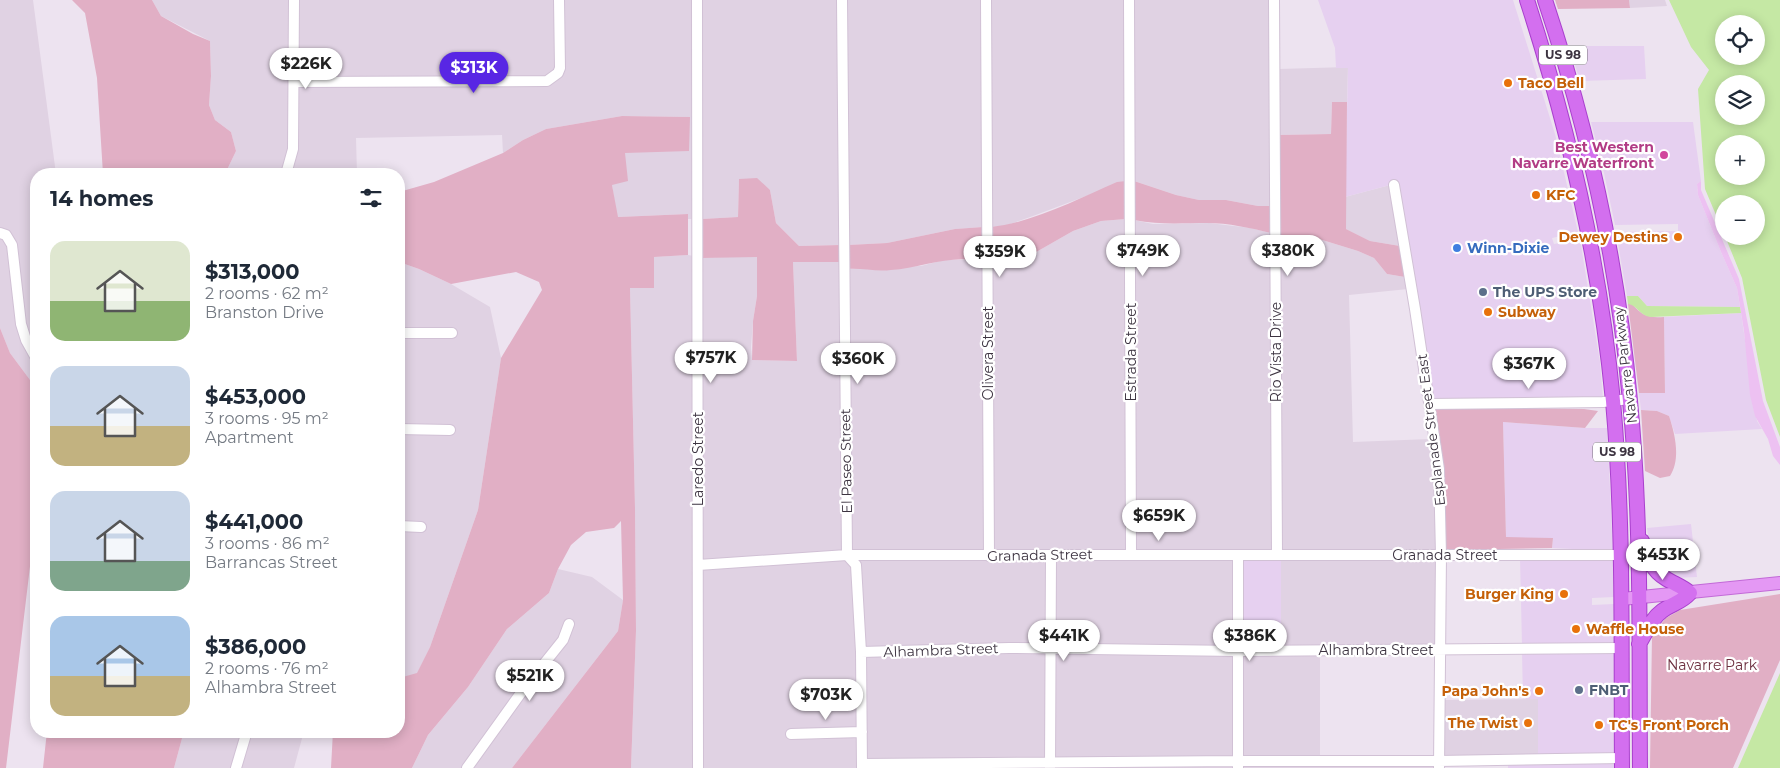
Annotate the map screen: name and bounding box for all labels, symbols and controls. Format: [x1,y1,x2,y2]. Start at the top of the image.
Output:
map controls [1715,15,1765,245]
button: locate [1715,15,1765,65]
road number: US 98 [1539,46,1587,64]
pin: $226K [271,48,341,90]
pin: $313K [439,52,509,94]
text: $226K [280,54,332,73]
text: $313K [450,58,498,77]
place label: Taco Bell [1518,74,1584,92]
button: layers [1715,75,1765,125]
marker: Taco Bell [1502,77,1514,89]
button: + [1715,135,1765,185]
place label: Best Western Navarre Waterfront [1512,138,1654,172]
marker: Best Western Navarre Waterfront [1658,149,1670,161]
icon: filters [357,184,385,212]
text: 14 homes [50,186,154,211]
place label: KFC [1546,186,1575,204]
marker: KFC [1530,189,1542,201]
button: − [1715,195,1765,245]
place label: Dewey Destins [1558,228,1669,246]
marker: Dewey Destins [1672,231,1684,243]
pin: $749K [1108,234,1178,277]
pin: $380K [1253,234,1323,277]
pin: $359K [965,236,1035,278]
place label: Winn-Dixie [1467,239,1549,257]
text: $749K [1117,241,1169,260]
text: $380K [1262,241,1314,260]
text: $359K [974,242,1026,261]
marker: Winn-Dixie [1451,242,1463,254]
text: $313,000 [205,259,299,284]
icon: home [90,261,150,321]
place label: The UPS Store [1493,283,1597,301]
text: 2 rooms · 62 m² [205,284,329,303]
marker: The UPS Store [1477,286,1489,298]
street label: Estrada Street [1122,302,1140,401]
street label: Rio Vista Drive [1267,302,1285,402]
text: Branston Drive [205,303,324,322]
place label: Subway [1498,303,1556,321]
street label: Olivera Street [979,305,997,400]
street label: Navarre Parkway [1609,305,1641,424]
marker: Subway [1482,306,1494,318]
pin: $757K [676,342,746,384]
pin: $360K [823,342,893,385]
text: $757K [686,348,736,367]
pin: $367K [1494,348,1564,390]
text: $360K [832,349,884,368]
street label: Esplanade Street East [1413,353,1449,507]
text: $367K [1503,354,1555,373]
text: $453,000 [205,384,306,409]
icon: home [90,386,150,446]
street label: El Paseo Street [836,408,856,514]
text: 3 rooms · 95 m² [205,409,329,428]
street label: Laredo Street [689,411,707,506]
text: Apartment [205,428,294,447]
road number: US 98 [1593,442,1641,462]
pin: $659K [1124,500,1194,542]
text: $659K [1133,506,1185,525]
text: $441,000 [205,509,303,534]
icon: home [90,511,150,571]
text: 3 rooms · 86 m² [205,534,330,553]
pin: $453K [1628,538,1698,581]
street label: Granada Street [987,545,1093,565]
text: $453K [1637,545,1689,564]
street label: Granada Street [1392,546,1498,564]
text: Barrancas Street [205,553,338,572]
place label: Burger King [1465,585,1554,603]
marker: Burger King [1558,588,1570,600]
pin: $441K [1029,620,1099,662]
pin: $386K [1215,620,1285,662]
place label: Waffle House [1586,620,1685,638]
marker: Waffle House [1570,623,1582,635]
text: $441K [1039,626,1089,645]
text: $386K [1224,626,1276,645]
text: $386,000 [205,634,306,659]
icon: home [90,636,150,696]
street label: Alhambra Street [883,639,999,661]
street label: Alhambra Street [1318,641,1434,659]
park label: Navarre Park [1667,656,1758,674]
text: 2 rooms · 76 m² [205,659,329,678]
pin: $521K [495,660,565,702]
text: $521K [506,666,554,685]
text: Alhambra Street [205,678,337,697]
pin: $703K [791,678,861,721]
place label: FNBT [1589,681,1629,699]
place label: Papa John's [1441,682,1530,700]
marker: FNBT [1573,684,1585,696]
text: $703K [800,685,852,704]
marker: Papa John's [1533,685,1545,697]
place label: The Twist [1448,714,1518,732]
place label: TC's Front Porch [1609,716,1729,734]
marker: The Twist [1522,717,1534,729]
marker: TC's Front Porch [1593,719,1605,731]

